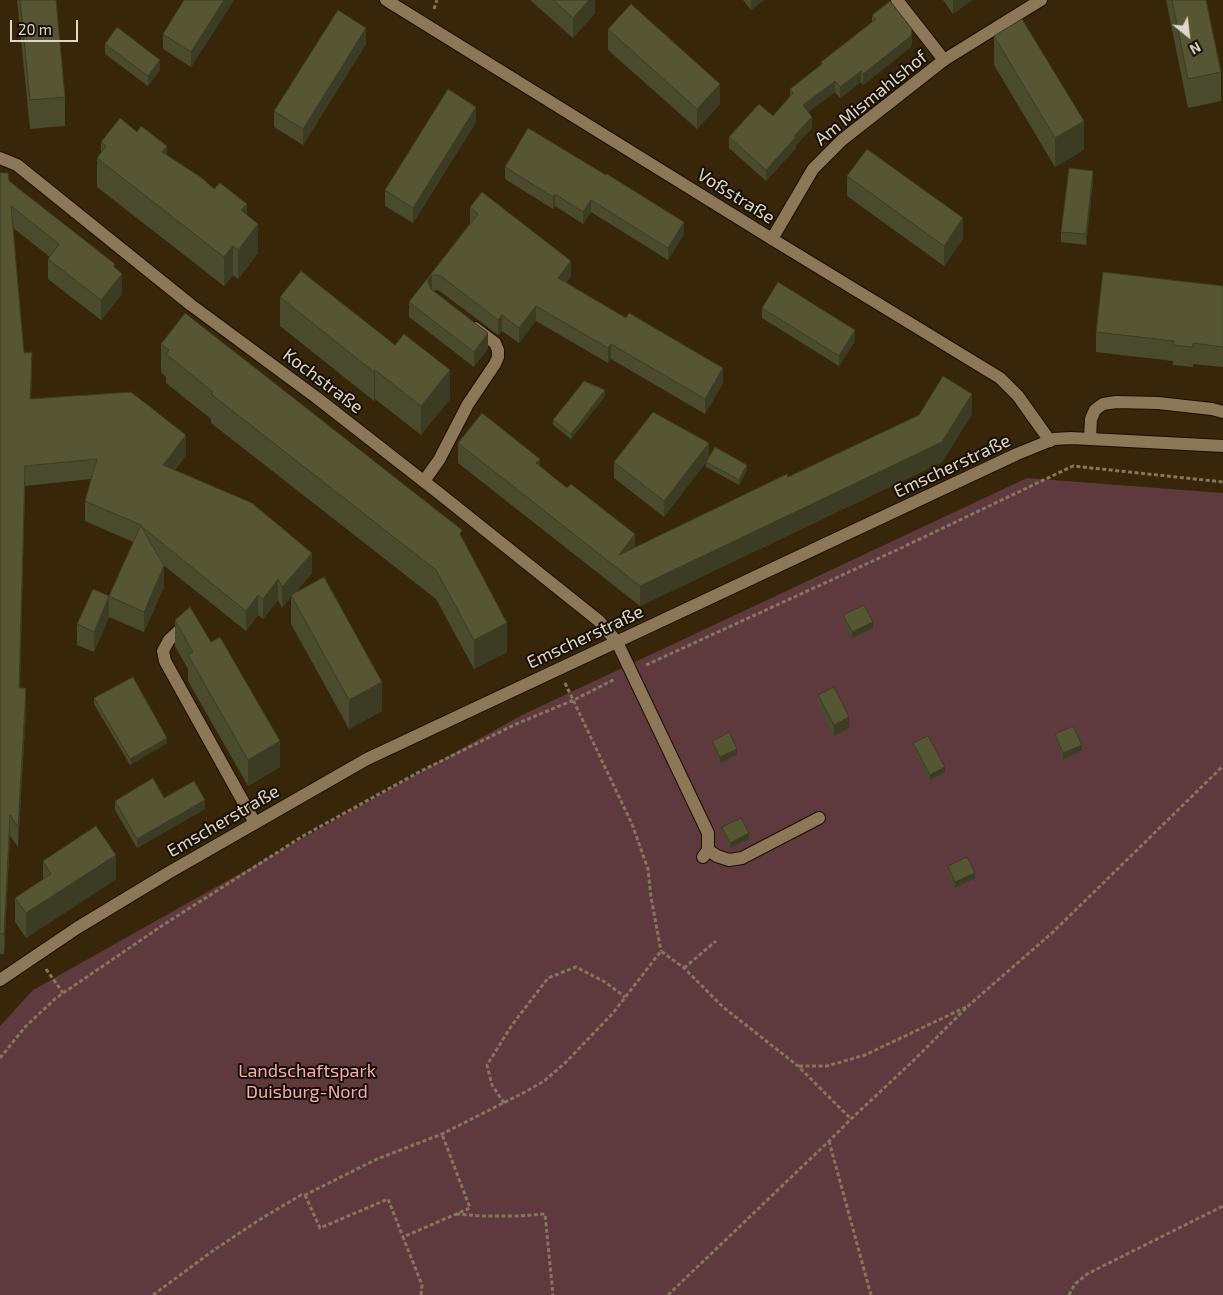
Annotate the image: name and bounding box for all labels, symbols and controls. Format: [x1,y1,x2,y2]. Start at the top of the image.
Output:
scale bar [12,10,80,42]
north arrow [1163,10,1213,60]
text: 20 m [18,20,52,38]
text: N [1187,39,1204,58]
street label: Am Mismahlshof [810,46,932,150]
street label: Voßstraße [693,164,779,228]
street label: Kochstraße [279,344,367,418]
street label: Emscherstraße [890,430,1014,502]
street label: Emscherstraße [523,601,647,673]
street label: Emscherstraße [163,780,283,862]
park label: Landschaftspark Duisburg-Nord [238,1060,376,1102]

